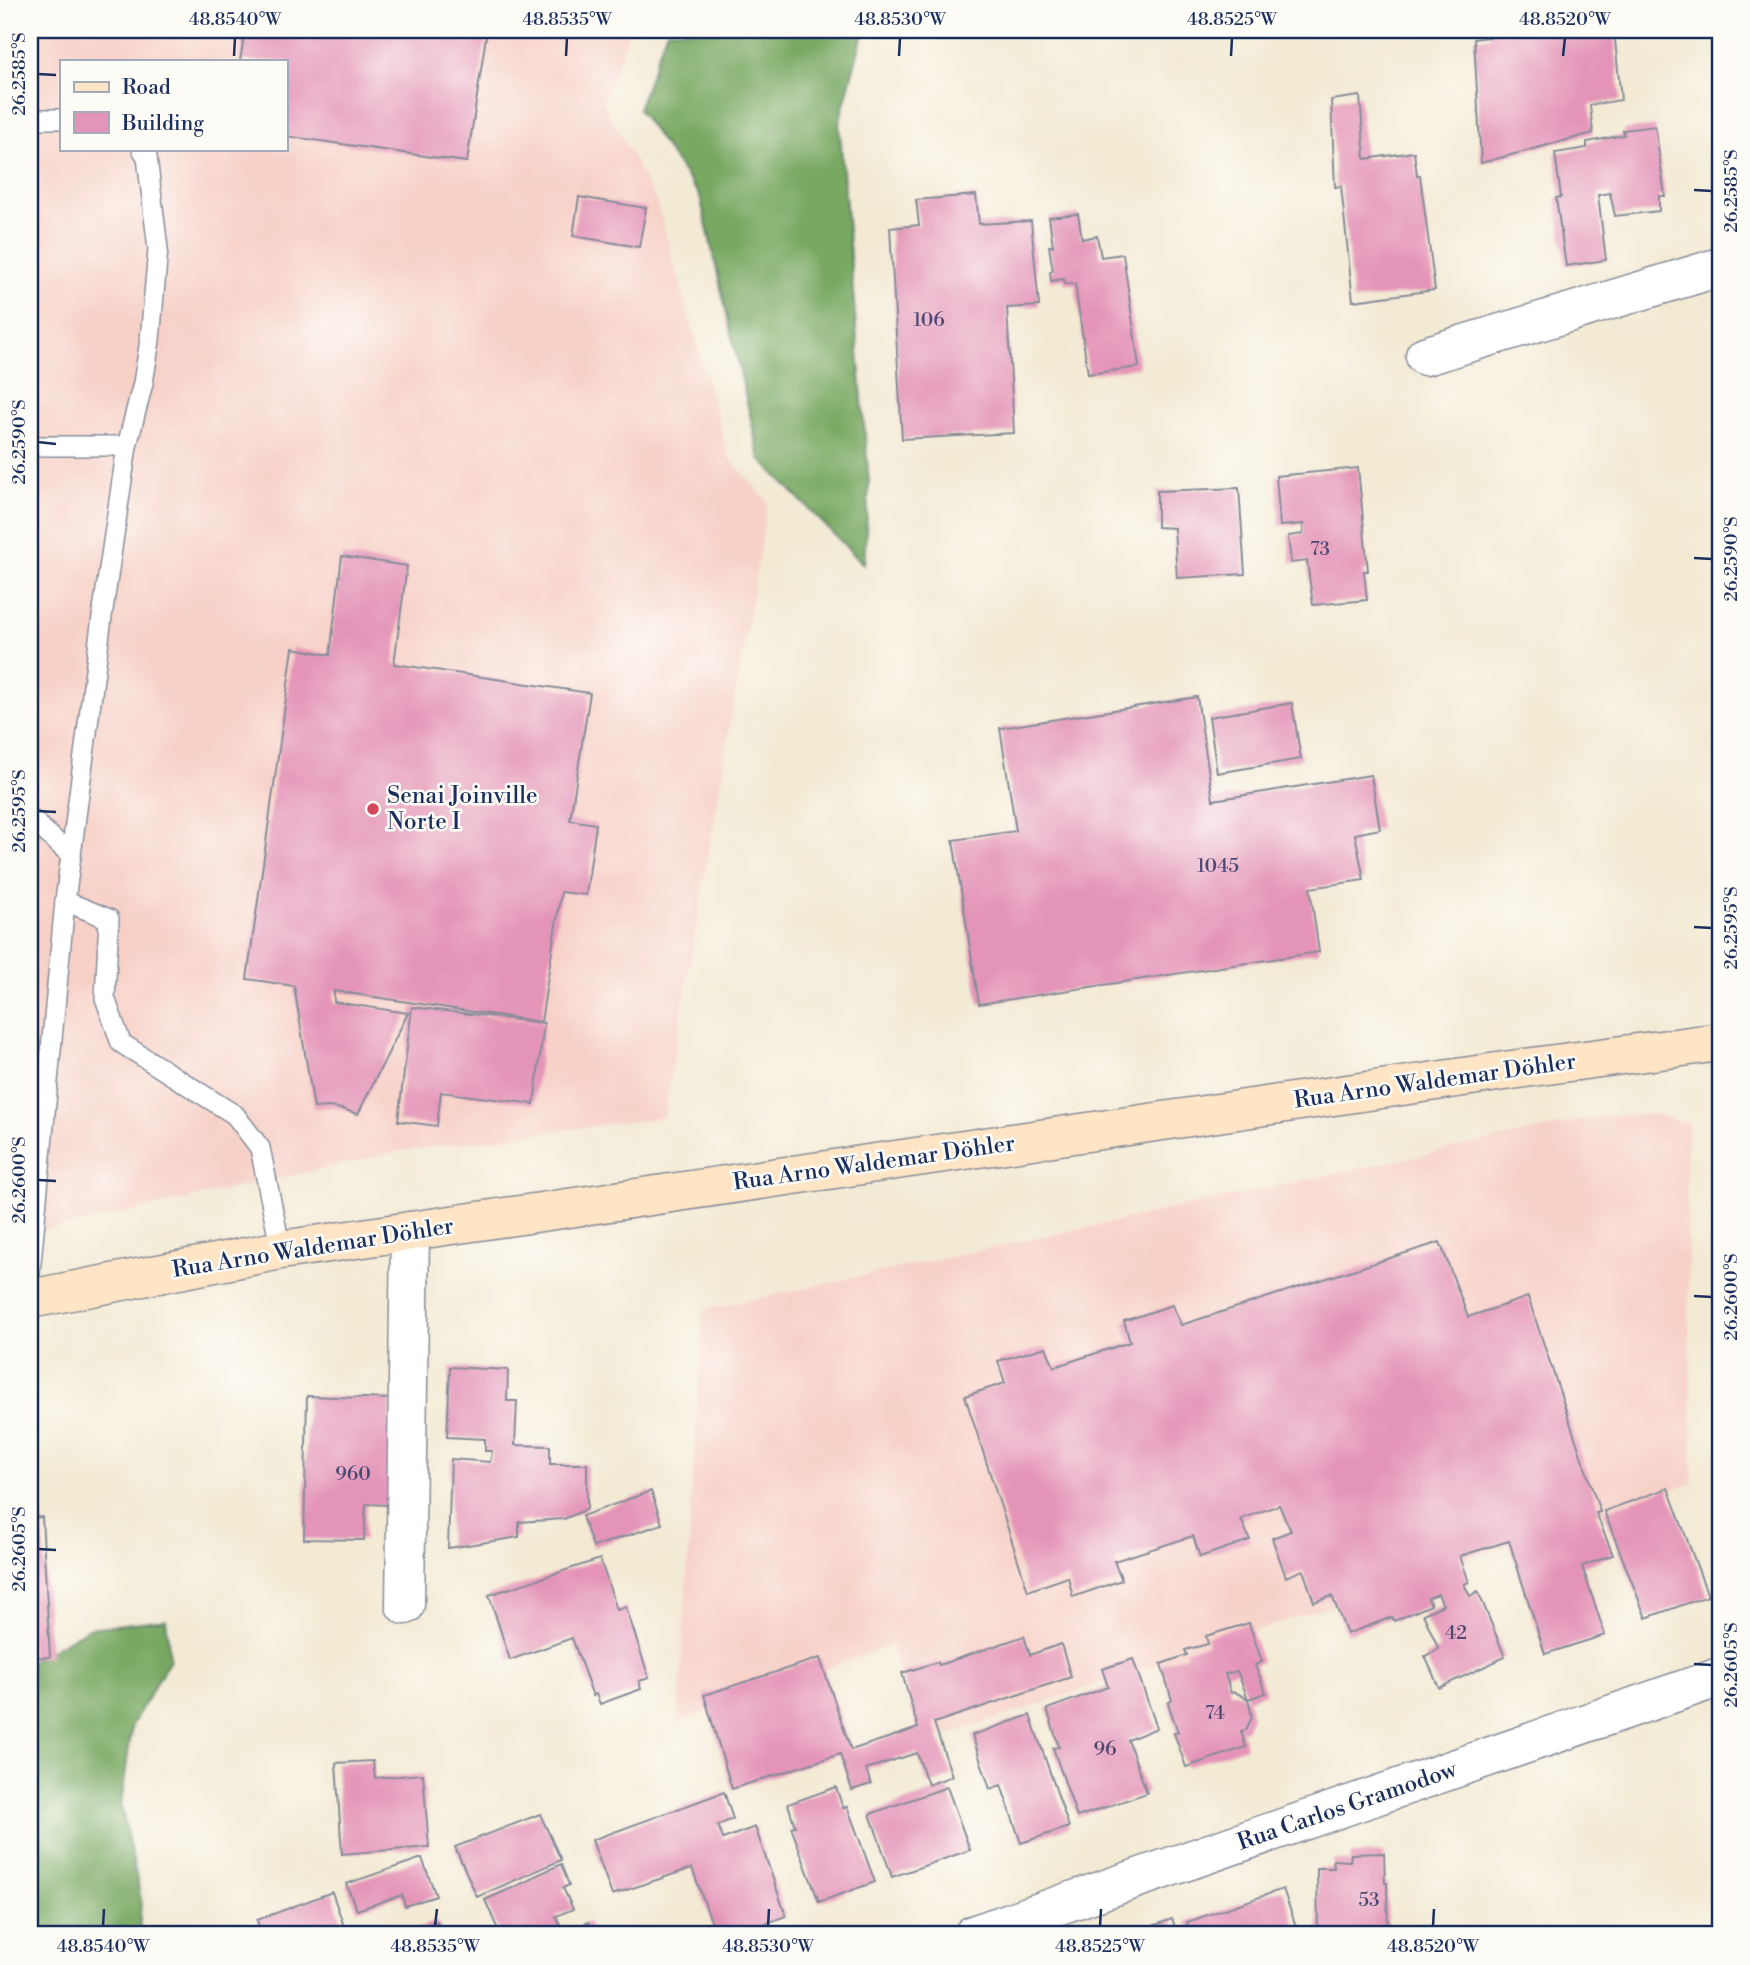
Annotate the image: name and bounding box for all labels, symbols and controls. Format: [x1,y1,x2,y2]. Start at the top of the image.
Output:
text: 48.8540°W [189,8,282,31]
text: 48.8535°W [522,8,612,31]
text: 48.8530°W [854,8,946,31]
text: 48.8525°W [1187,8,1278,31]
text: 48.8520°W [1519,8,1612,31]
text: 26.2585°S [8,32,31,116]
legend [60,60,287,150]
text: Road [122,75,171,101]
text: Building [121,111,204,137]
text: 26.2585°S [1720,149,1743,233]
house number: 106 [913,308,945,332]
text: 26.2590°S [8,399,31,485]
text: 26.2590°S [1720,516,1743,602]
house number: 73 [1310,537,1330,561]
text: 26.2595°S [8,769,31,853]
place label: Senai Joinville Norte I [387,782,538,836]
marker: Senai Joinville Norte I [365,801,381,817]
house number: 1045 [1197,854,1239,878]
text: 26.2595°S [1720,886,1743,970]
street label: Rua Arno Waldemar Döhler [1292,1047,1578,1115]
street label: Rua Arno Waldemar Döhler [731,1129,1017,1197]
text: 26.2600°S [8,1136,31,1224]
street label: Rua Arno Waldemar Döhler [170,1212,456,1284]
text: 26.2600°S [1720,1253,1743,1341]
house number: 960 [335,1462,371,1486]
text: 26.2605°S [8,1506,31,1592]
house number: 42 [1445,1621,1467,1645]
text: 26.2605°S [1720,1622,1743,1708]
house number: 74 [1205,1701,1225,1725]
house number: 96 [1093,1737,1117,1761]
street label: Rua Carlos Gramodow [1234,1755,1461,1857]
house number: 53 [1359,1888,1379,1912]
text: 48.8540°W [57,1935,150,1958]
text: 48.8535°W [390,1935,480,1958]
text: 48.8530°W [722,1935,814,1958]
text: 48.8525°W [1055,1935,1146,1958]
text: 48.8520°W [1387,1935,1480,1958]

